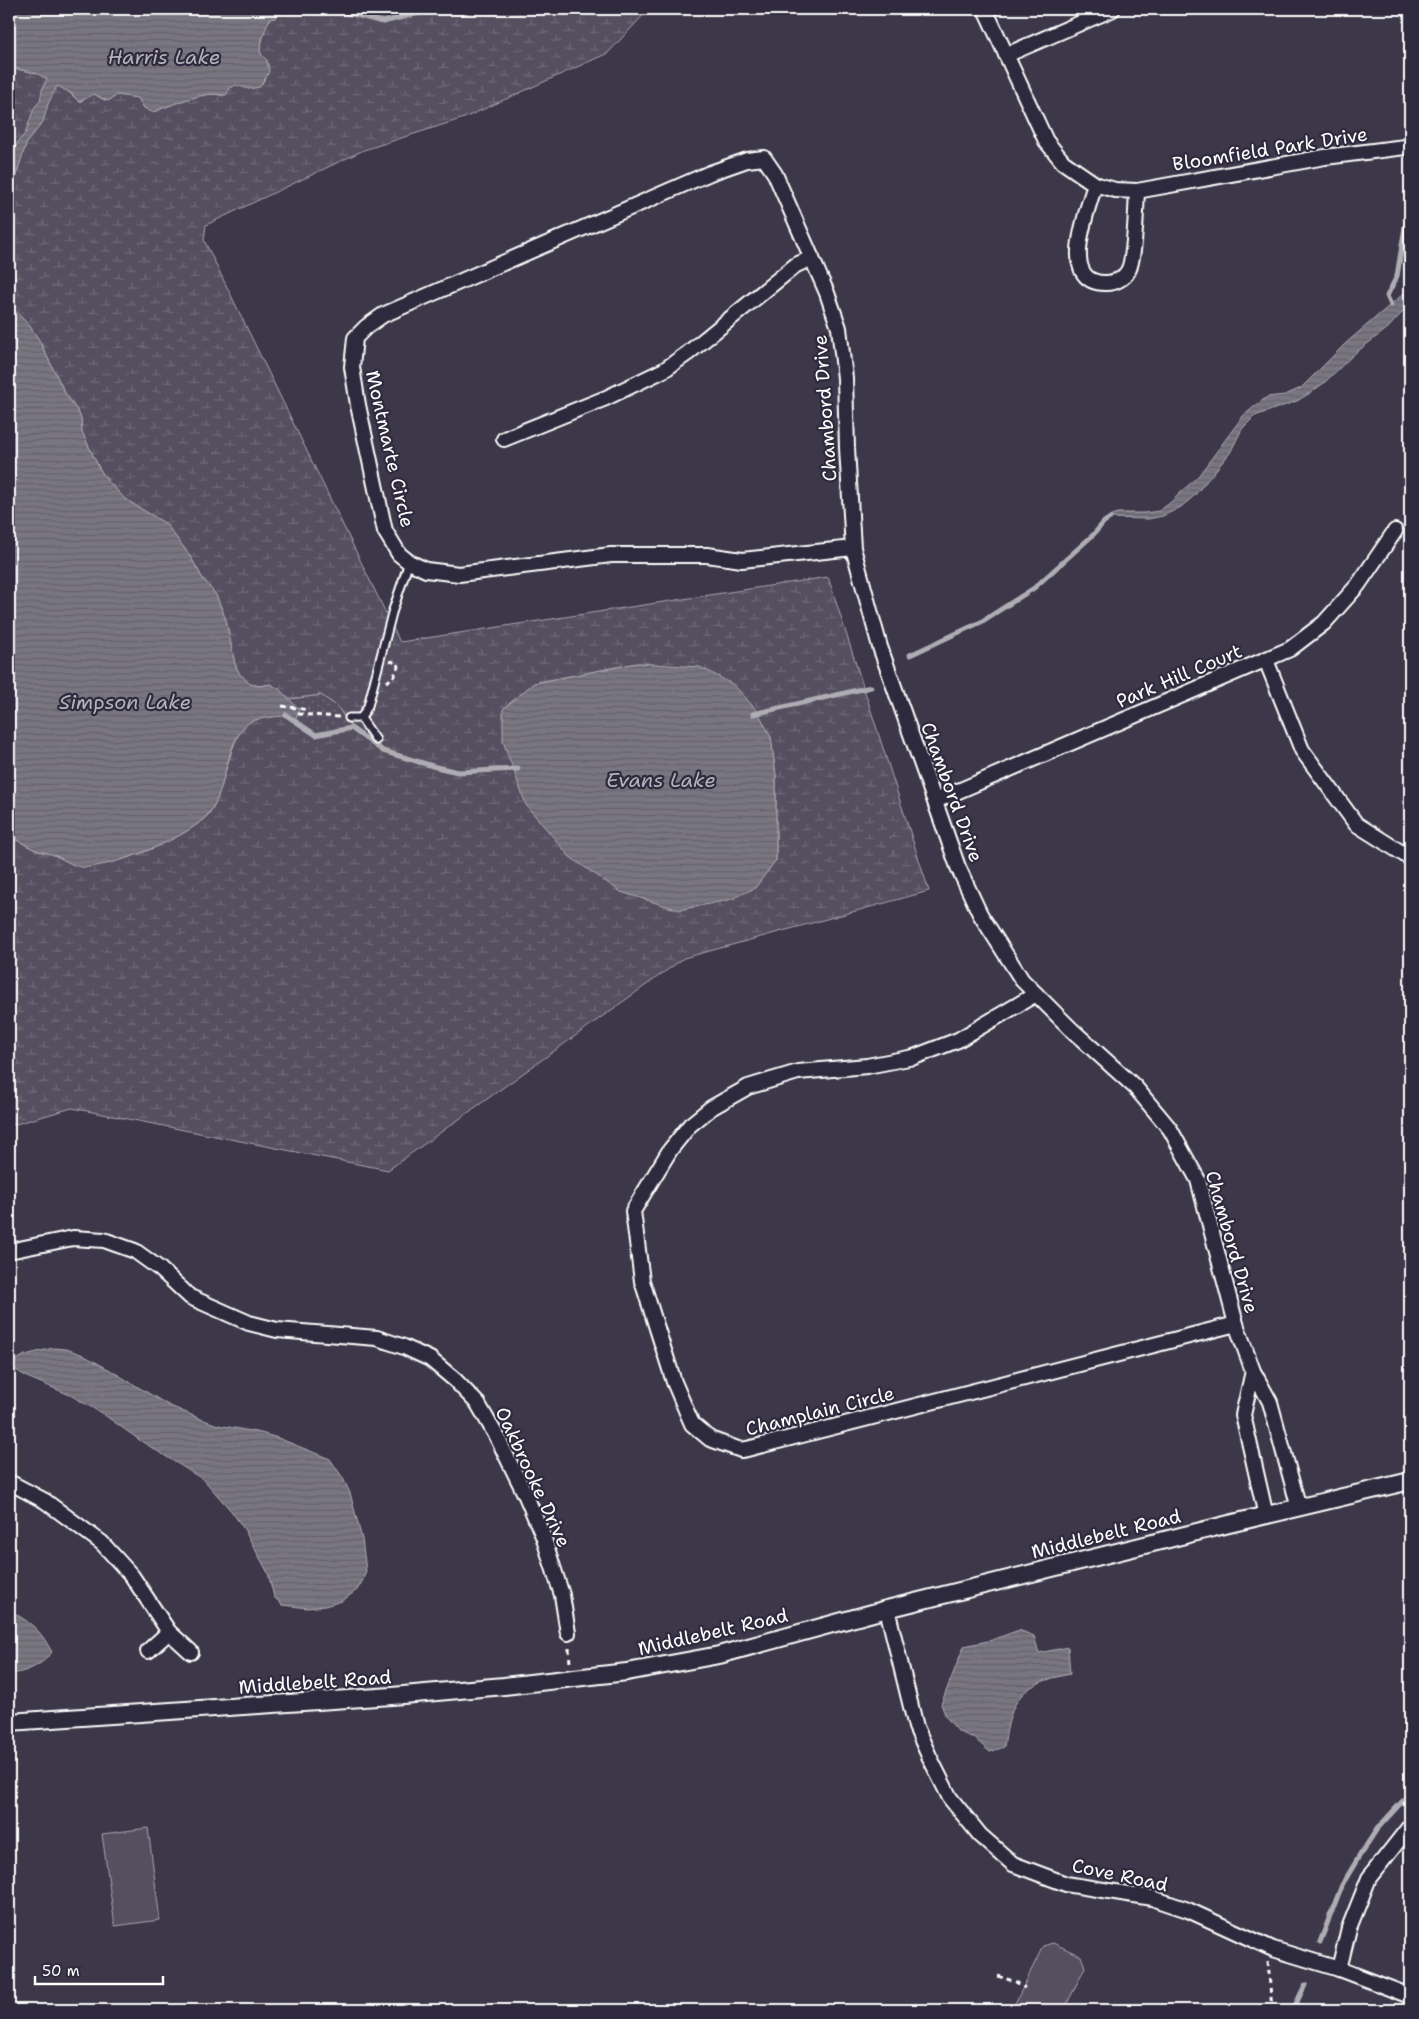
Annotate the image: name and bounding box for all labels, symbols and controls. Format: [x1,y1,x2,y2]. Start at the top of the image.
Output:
water label: Harris Lake [108,44,220,70]
street label: Bloomfield Park Drive [1171,121,1369,177]
street label: Chambord Drive [807,334,843,482]
street label: Montmarte Circle [360,368,420,530]
street label: Park Hill Court [1112,638,1246,714]
water label: Simpson Lake [59,689,191,715]
street label: Chambord Drive [915,719,989,865]
water label: Evans Lake [606,767,716,793]
street label: Chambord Drive [1200,1168,1264,1316]
street label: Champlain Circle [743,1380,897,1442]
street label: Oakbrooke Drive [490,1403,576,1551]
street label: Middlebelt Road [1029,1503,1183,1565]
street label: Middlebelt Road [636,1603,790,1661]
street label: Middlebelt Road [238,1664,392,1700]
street label: Cove Road [1070,1853,1170,1897]
scale bar [35,1954,162,1986]
text: 50 m [42,1961,80,1981]

